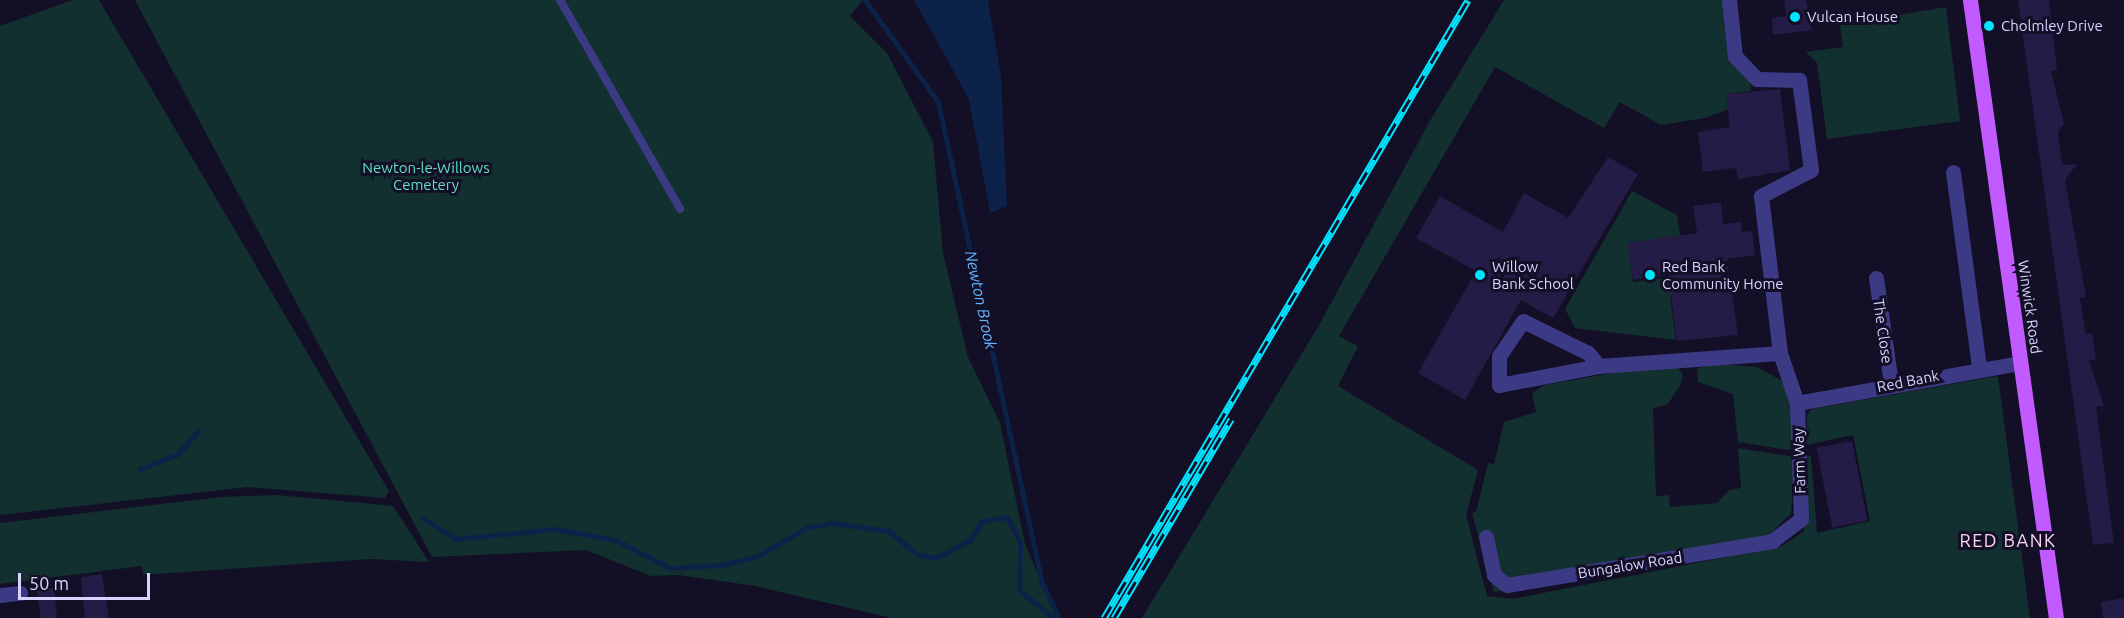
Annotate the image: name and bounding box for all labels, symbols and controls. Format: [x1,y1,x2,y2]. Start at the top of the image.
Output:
place label: Vulcan House [1807,8,1898,26]
marker: Vulcan House [1788,10,1802,24]
place label: Cholmley Drive [2001,17,2103,35]
marker: Cholmley Drive [1982,19,1996,33]
park label: Newton-le-Willows Cemetery [362,158,490,193]
water label: Newton Brook [961,249,1001,351]
place label: Willow Bank School [1492,257,1574,292]
place label: Red Bank Community Home [1662,257,1784,292]
street label: Winwick Road [2015,259,2045,355]
marker: Willow Bank School [1473,268,1487,282]
marker: Red Bank Community Home [1643,268,1657,282]
street label: The Close [1870,297,1896,365]
street label: Red Bank [1875,366,1941,396]
street label: Farm Way [1789,428,1809,494]
district label: RED BANK [1959,529,2057,551]
street label: Bungalow Road [1577,548,1683,582]
scale bar [21,561,153,599]
text: 50 m [29,573,69,593]

